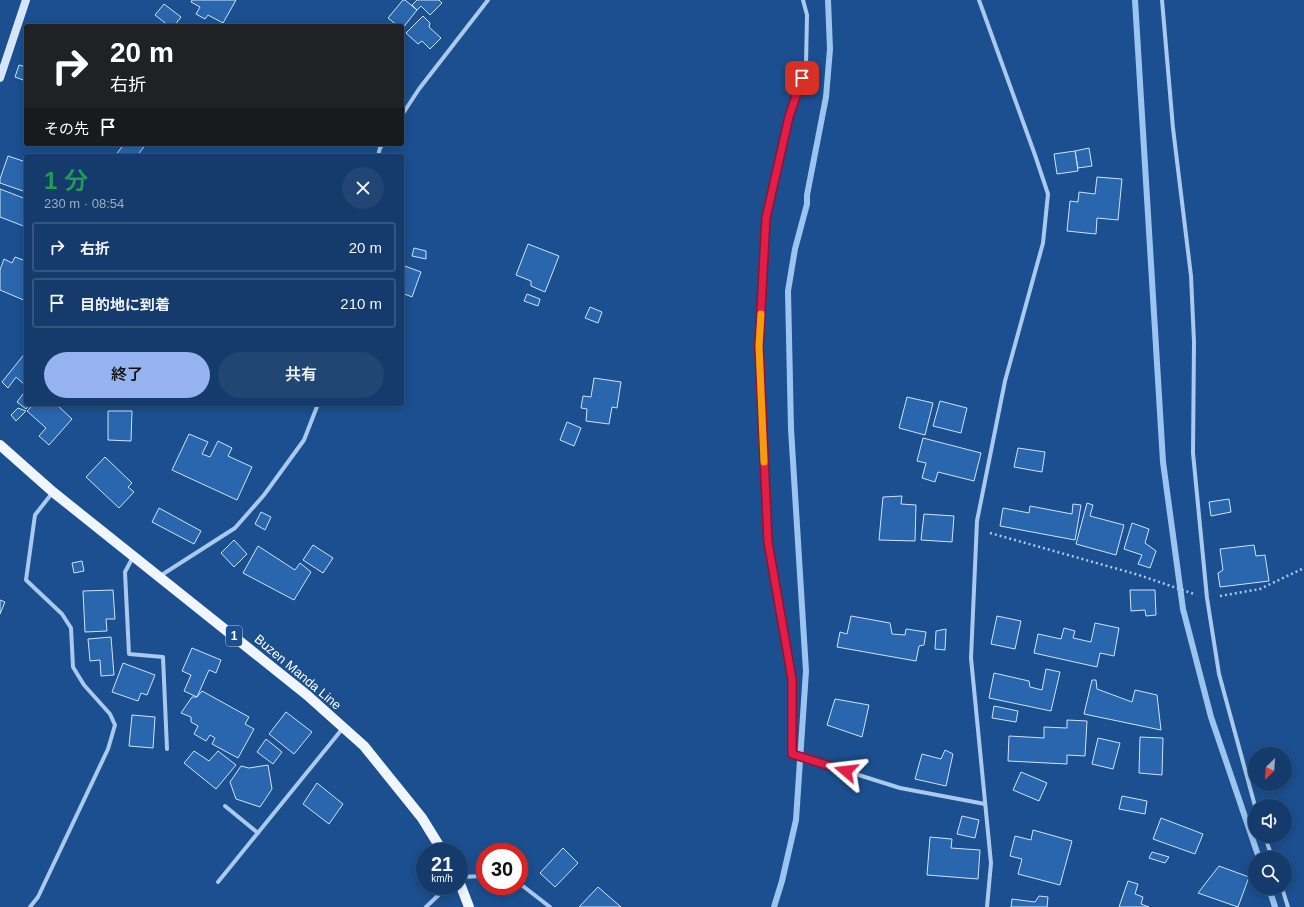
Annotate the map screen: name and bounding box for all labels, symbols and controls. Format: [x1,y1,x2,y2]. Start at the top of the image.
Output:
text: 20 m [110,37,174,68]
icon: right [44,40,96,92]
pin [785,61,819,95]
icon: arrive [791,67,813,89]
text: 右折 [110,75,146,95]
icon: arrive [97,116,119,138]
text: その先 [44,120,89,137]
text: 1 分 [44,167,88,194]
button: close [342,167,384,209]
text: 230 m · 08:54 [44,196,124,211]
icon: right [46,236,68,258]
text: 20 m [349,239,382,256]
text: 右折 [80,240,110,257]
icon: arrive [46,292,68,314]
text: 210 m [340,295,382,312]
text: 目的地に到着 [80,296,170,313]
button: 終了 [44,352,210,398]
button: 共有 [218,352,384,398]
road number: 1 [226,626,242,646]
street label: Buzen Manda Line [252,631,344,713]
north arrow [1248,747,1292,791]
map controls [1248,747,1292,895]
position arrow [825,750,867,792]
button: sound [1248,799,1292,843]
speed limit sign: 30 [476,843,528,895]
button: search [1248,851,1292,895]
text: 21 [431,853,453,875]
text: km/h [431,873,453,884]

